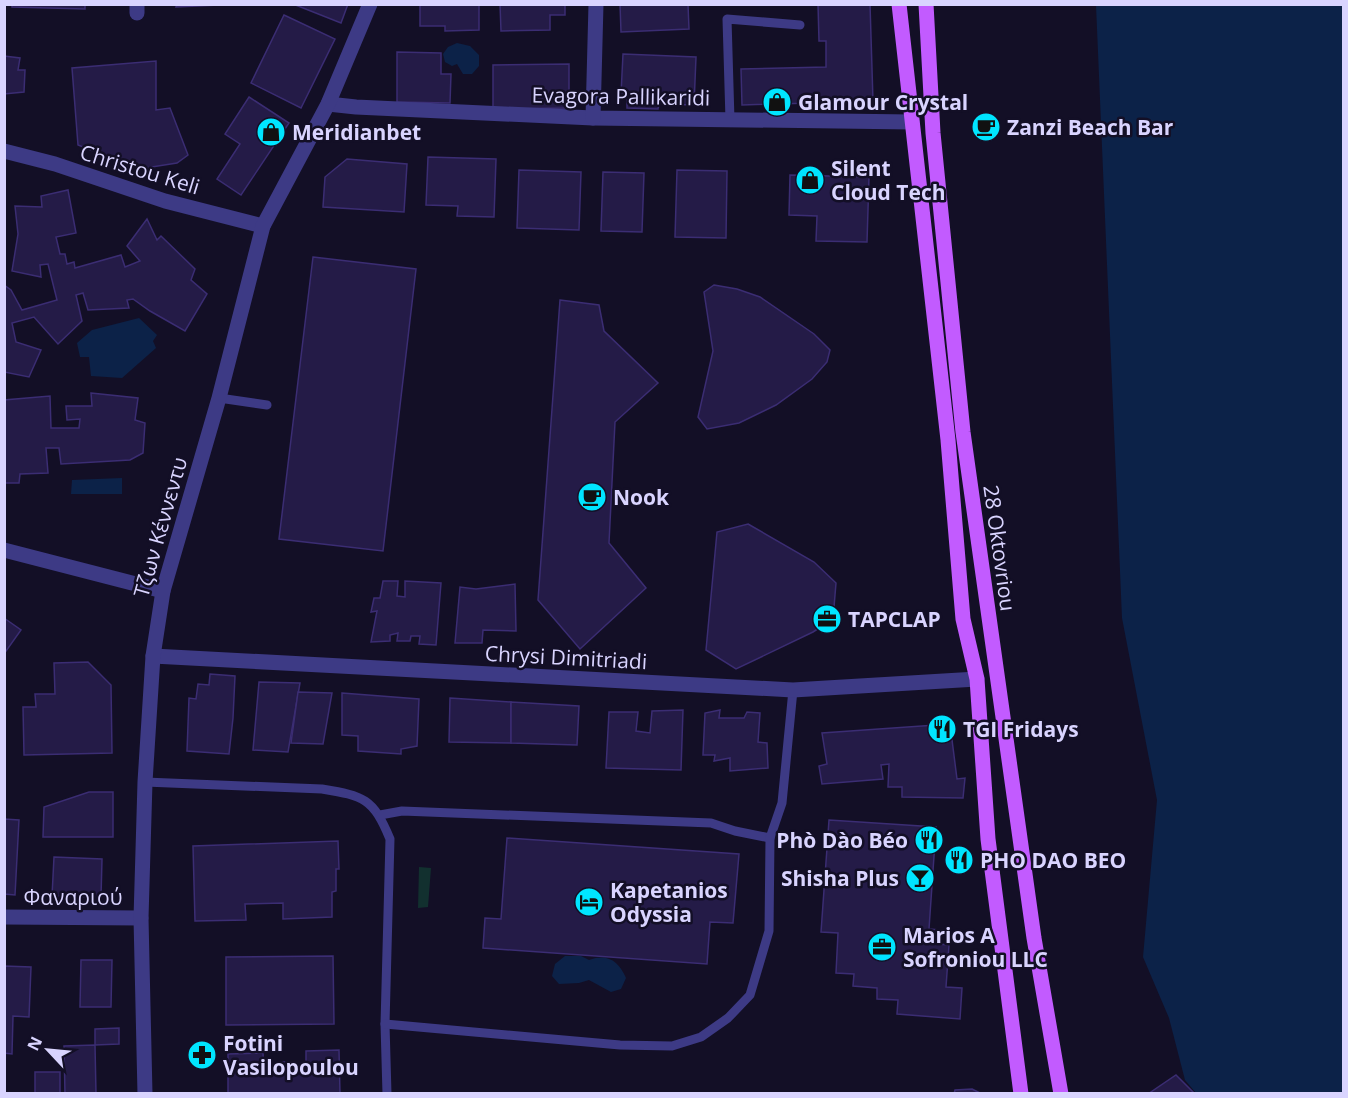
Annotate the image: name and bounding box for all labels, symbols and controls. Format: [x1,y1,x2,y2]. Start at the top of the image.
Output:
street label: Evagora Pallikaridi [532,80,710,112]
shop icon: Glamour Crystal [761,86,793,118]
place label: Glamour Crystal [798,88,968,116]
cafe icon: Zanzi Beach Bar [970,111,1002,143]
place label: Zanzi Beach Bar [1007,113,1174,141]
shop icon: Meridianbet [255,116,287,148]
place label: Meridianbet [292,118,421,146]
street label: Christou Keli [77,138,203,200]
place label: Silent Cloud Tech [831,154,946,206]
shop icon: Silent Cloud Tech [794,164,826,196]
street label: Τζων Κέννεντυ [127,454,193,600]
cafe icon: Nook [576,481,608,513]
place label: Nook [613,483,670,511]
street label: 28 Oktovriou [977,483,1023,613]
office icon: TAPCLAP [811,603,843,635]
place label: TAPCLAP [848,605,941,633]
street label: Chrysi Dimitriadi [484,639,648,675]
restaurant icon: TGI Fridays [926,713,958,745]
place label: TGI Fridays [963,715,1079,743]
restaurant icon: Phò Dào Béo [913,824,945,856]
place label: Phò Dào Béo [776,826,908,854]
restaurant icon: PHO DAO BEO [943,844,975,876]
place label: PHO DAO BEO [980,846,1126,874]
bar icon: Shisha Plus [904,862,936,894]
place label: Shisha Plus [781,864,899,892]
place label: Kapetanios Odyssia [610,876,728,928]
street label: Φαναριού [24,883,122,911]
hotel icon: Kapetanios Odyssia [573,886,605,918]
place label: Marios A Sofroniou LLC [903,921,1048,973]
office icon: Marios A Sofroniou LLC [866,931,898,963]
north arrow [18,1020,78,1080]
place label: Fotini Vasilopoulou [223,1029,359,1081]
text: N [22,1033,47,1054]
pharmacy icon: Fotini Vasilopoulou [186,1039,218,1071]

